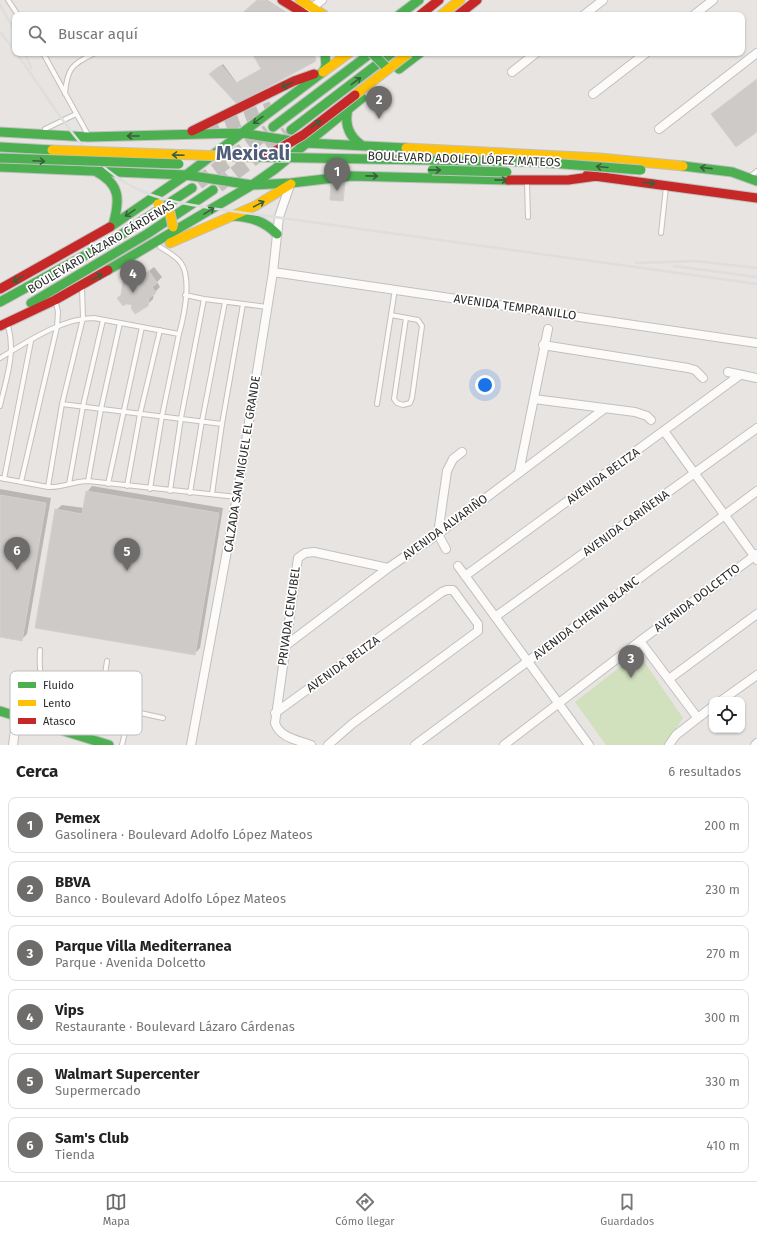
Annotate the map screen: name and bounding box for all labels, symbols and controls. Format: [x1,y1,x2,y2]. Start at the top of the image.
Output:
search box [12,12,745,56]
icon: search [26,23,48,45]
text: Buscar aquí [58,25,138,43]
one-way arrow [351,77,362,86]
one-way arrow [281,81,293,89]
pin: 2 [366,86,392,119]
one-way arrow [253,116,264,125]
one-way arrow [311,120,322,129]
one-way arrow [127,132,140,140]
district label: Mexicali [216,141,290,165]
street label: BOULEVARD ADOLFO LÓPEZ MATEOS [367,148,561,169]
one-way arrow [172,151,185,159]
one-way arrow [32,157,45,164]
pin: 1 [324,158,350,191]
one-way arrow [596,163,609,170]
one-way arrow [700,164,713,172]
one-way arrow [428,166,441,174]
one-way arrow [365,172,378,180]
one-way arrow [495,176,508,183]
one-way arrow [642,179,655,187]
street label: BOULEVARD LÁZARO CÁRDENAS [25,196,177,296]
one-way arrow [252,200,264,207]
one-way arrow [203,207,214,215]
one-way arrow [125,209,136,217]
pin: 4 [120,260,146,293]
one-way arrow [91,273,103,280]
one-way arrow [12,275,24,283]
street label: AVENIDA TEMPRANILLO [453,291,577,323]
street label: CALZADA SAN MIGUEL EL GRANDE [221,375,263,553]
your location [475,375,495,395]
street label: AVENIDA BELTZA [564,445,642,507]
street label: AVENIDA CARIÑENA [580,486,672,559]
street label: AVENIDA ALVARIÑO [399,491,490,563]
pin: 6 [4,537,30,570]
pin: 5 [114,538,140,571]
street label: AVENIDA DOLCETTO [651,561,743,635]
street label: PRIVADA CENCIBEL [275,565,303,667]
street label: AVENIDA CHENIN BLANC [530,574,642,662]
street label: AVENIDA BELTZA [304,633,382,695]
pin: 3 [618,645,644,678]
legend [10,671,142,735]
text: Fluido [43,679,74,692]
text: Lento [43,697,71,710]
map controls [709,697,745,733]
button: locate [709,697,745,733]
text: Atasco [43,715,76,728]
text: Cerca [16,761,58,782]
text: 6 resultados [668,764,741,779]
text: Pemex [55,809,100,827]
text: 1 [27,818,33,833]
text: 200 m [704,818,740,833]
text: Gasolinera · Boulevard Adolfo López Mateos [55,827,312,842]
text: BBVA [55,873,90,891]
text: 2 [27,882,33,897]
text: 230 m [705,882,740,897]
text: Banco · Boulevard Adolfo López Mateos [55,891,286,906]
text: Parque Villa Mediterranea [55,937,232,955]
text: 3 [27,946,33,961]
text: 270 m [706,946,740,961]
text: Parque · Avenida Dolcetto [55,955,206,970]
text: Vips [55,1001,84,1019]
text: 4 [26,1010,34,1025]
text: 300 m [704,1010,740,1025]
text: Restaurante · Boulevard Lázaro Cárdenas [55,1019,295,1034]
text: Walmart Supercenter [55,1065,200,1083]
text: 5 [27,1074,33,1089]
text: 330 m [705,1074,740,1089]
text: Supermercado [55,1083,141,1098]
text: Sam's Club [55,1129,129,1147]
text: 6 [26,1138,34,1153]
text: 410 m [706,1138,740,1153]
text: Tienda [55,1147,95,1162]
tab: Mapa [103,1191,130,1228]
tab: Cómo llegar [335,1191,395,1228]
tab: Guardados [600,1191,654,1228]

